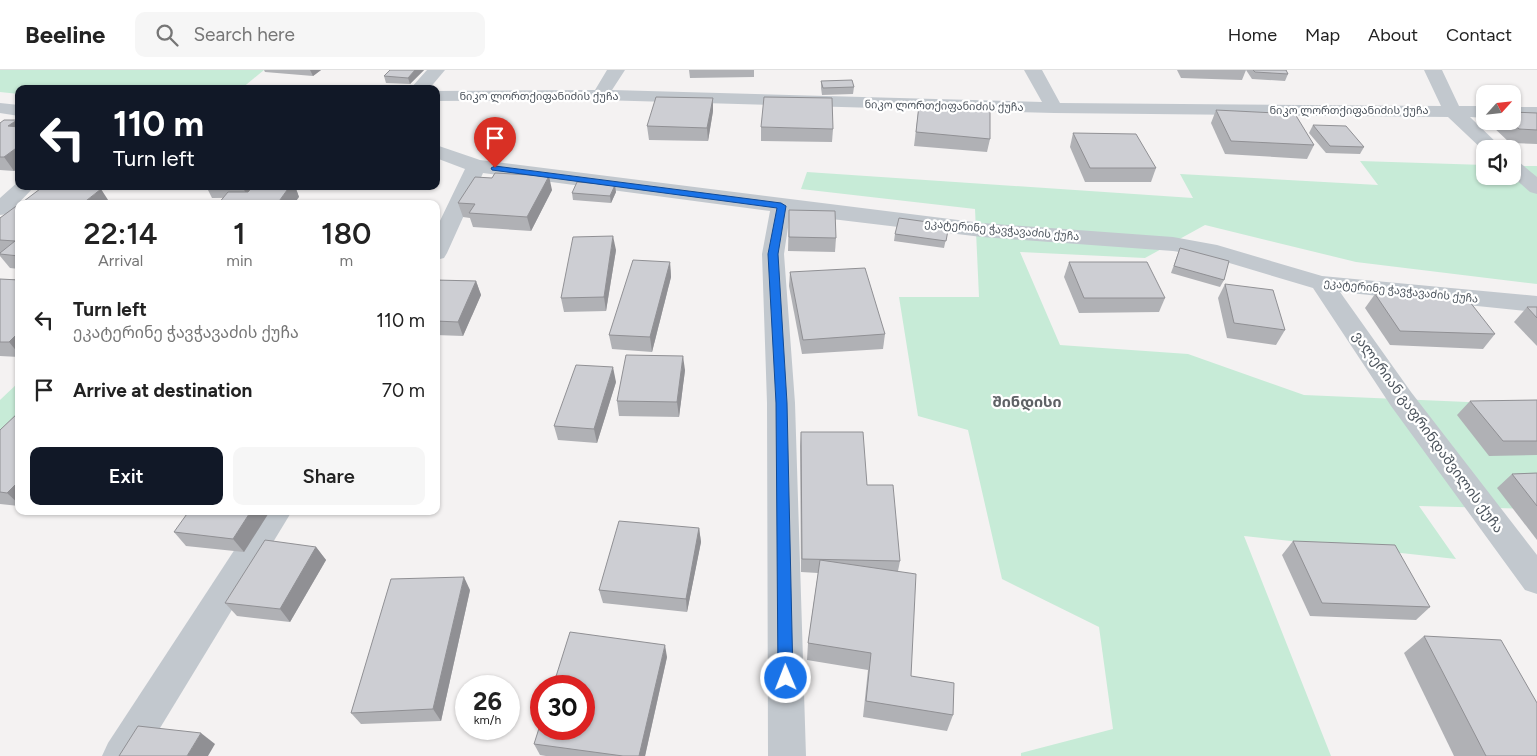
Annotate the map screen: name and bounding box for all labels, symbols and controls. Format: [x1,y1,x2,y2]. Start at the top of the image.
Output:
search box [135,12,485,57]
text: Beeline [25,20,105,49]
icon: search [153,21,181,49]
text: Search here [193,23,295,46]
text: Home [1228,24,1277,46]
text: Map [1305,24,1340,46]
text: About [1368,24,1418,46]
text: Contact [1446,24,1512,46]
north arrow [1476,85,1521,130]
map controls [1476,85,1521,185]
street label: ნიკო ლორთქიფანიძის ქუჩა [459,90,619,103]
street label: ნიკო ლორთქიფანიძის ქუჩა [864,98,1024,114]
text: 110 m [113,103,204,145]
street label: ნიკო ლორთქიფანიძის ქუჩა [1269,104,1429,117]
icon: left [30,105,95,170]
pin [474,117,516,168]
icon: arrive [481,124,509,152]
button: sound [1476,140,1521,185]
text: Turn left [113,145,195,172]
text: 22:14 [84,215,158,252]
text: 1 [233,215,246,252]
text: 180 [321,215,371,252]
street label: ეკატერინე ჭავჭავაძის ქუჩა [924,217,1080,243]
text: Arrival [98,251,143,270]
text: min [226,251,253,270]
text: m [339,251,353,270]
street label: ეკატერინე ჭავჭავაძის ქუჩა [1323,276,1479,306]
text: Turn left [73,298,147,321]
icon: left [30,306,58,334]
text: 110 m [376,309,425,332]
text: ეკატერინე ჭავჭავაძის ქუჩა [73,323,299,342]
street label: ვალერიან გაფრინდაშვილის ქუჩა [1349,328,1507,536]
icon: arrive [30,376,58,404]
text: Arrive at destination [73,379,252,402]
text: 70 m [382,379,425,402]
district label: შინდისი [992,393,1062,411]
button: Exit [30,447,223,505]
button: Share [233,447,425,505]
position arrow [759,651,811,703]
speed limit sign: 30 [530,675,595,740]
text: 26 [473,686,502,716]
text: km/h [474,713,501,727]

